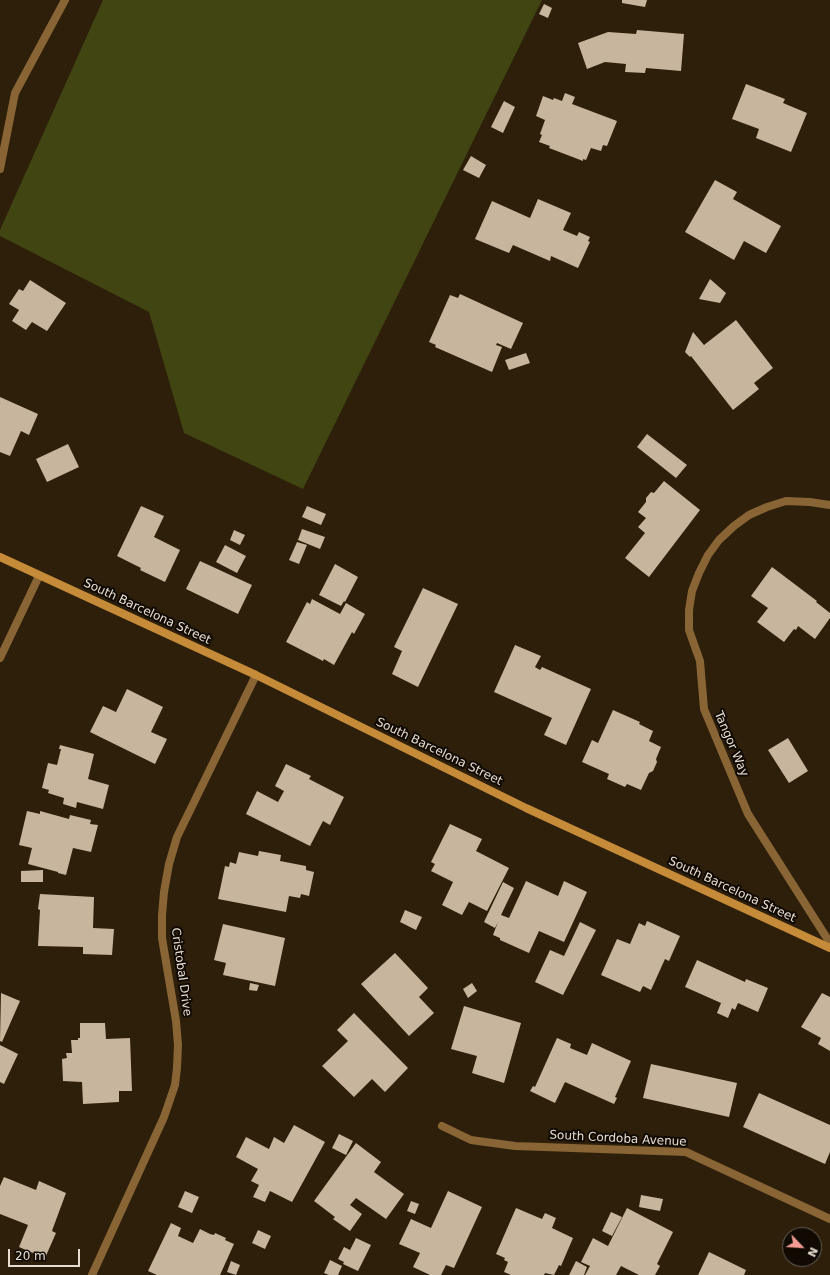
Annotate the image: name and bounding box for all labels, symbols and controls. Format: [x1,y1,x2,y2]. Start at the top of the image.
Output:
street label: South Barcelona Street [81,576,213,648]
street label: Tangor Way [711,709,751,779]
street label: South Barcelona Street [373,715,505,789]
street label: South Barcelona Street [666,854,798,926]
street label: Cristobal Drive [168,927,194,1017]
street label: South Cordoba Avenue [549,1128,687,1150]
north arrow [782,1227,822,1267]
scale bar [10,1241,82,1267]
text: N [805,1245,820,1259]
text: 20 m [15,1249,46,1263]

